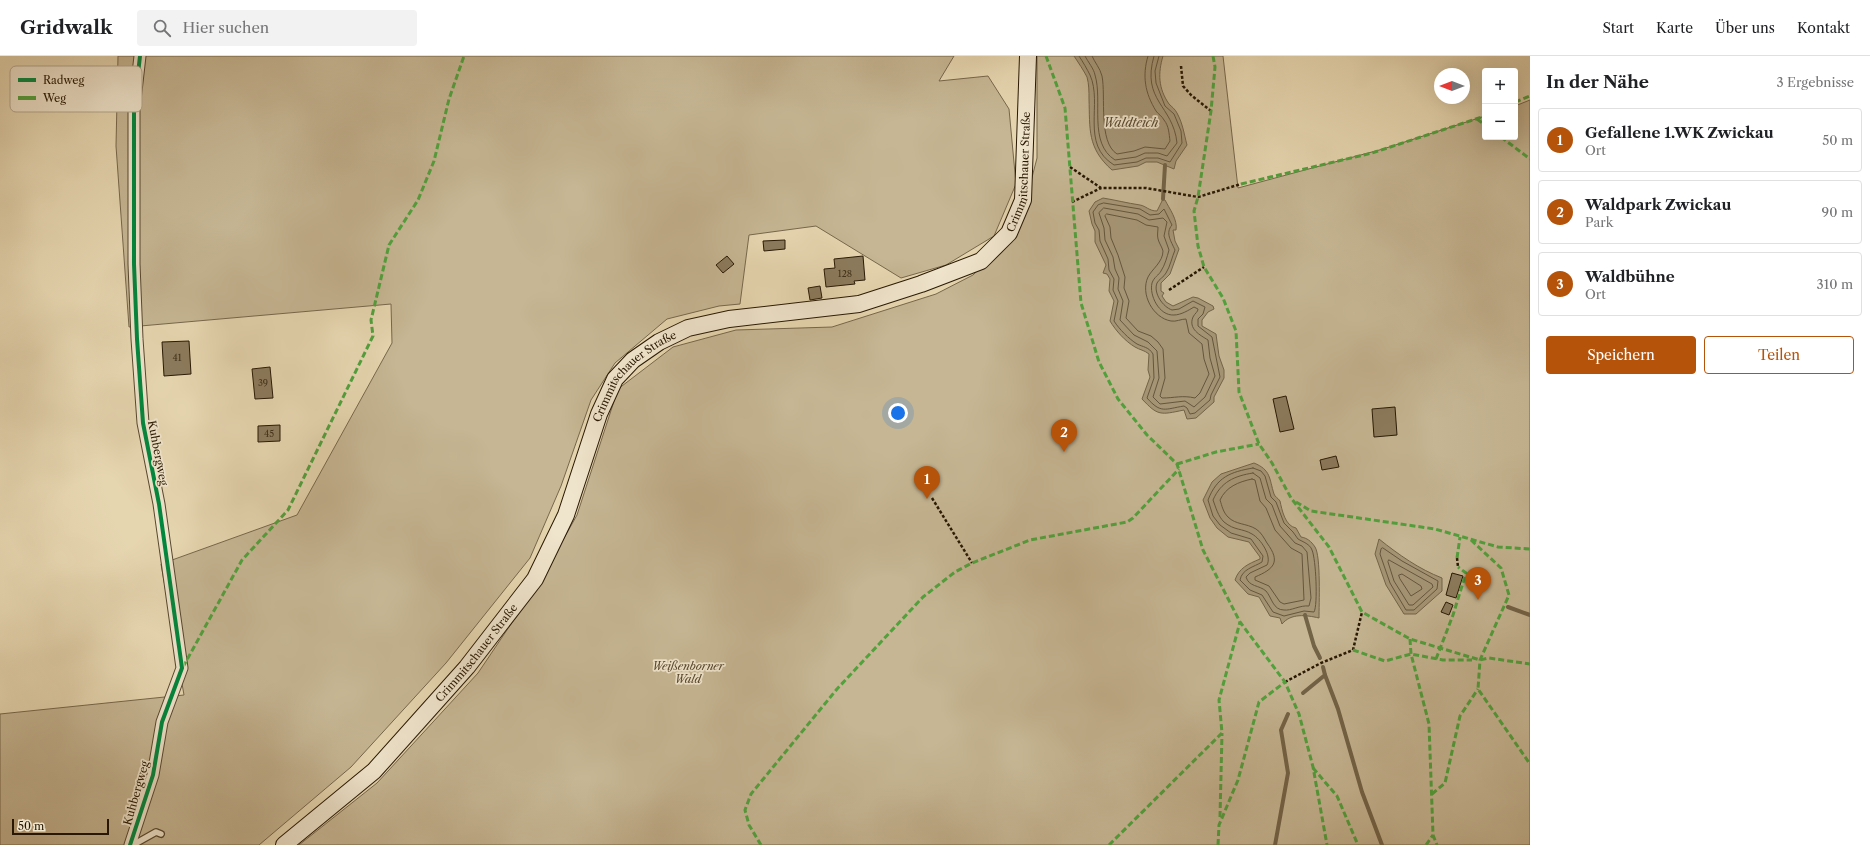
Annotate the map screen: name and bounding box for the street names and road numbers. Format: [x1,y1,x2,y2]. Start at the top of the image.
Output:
street label: Crimmitschauer Straße [1003,111,1033,234]
street label: Crimmitschauer Straße [590,328,679,424]
street label: Kuhbergweg [145,419,171,487]
street label: Crimmitschauer Straße [432,601,520,705]
street label: Kuhbergweg [120,759,152,827]

